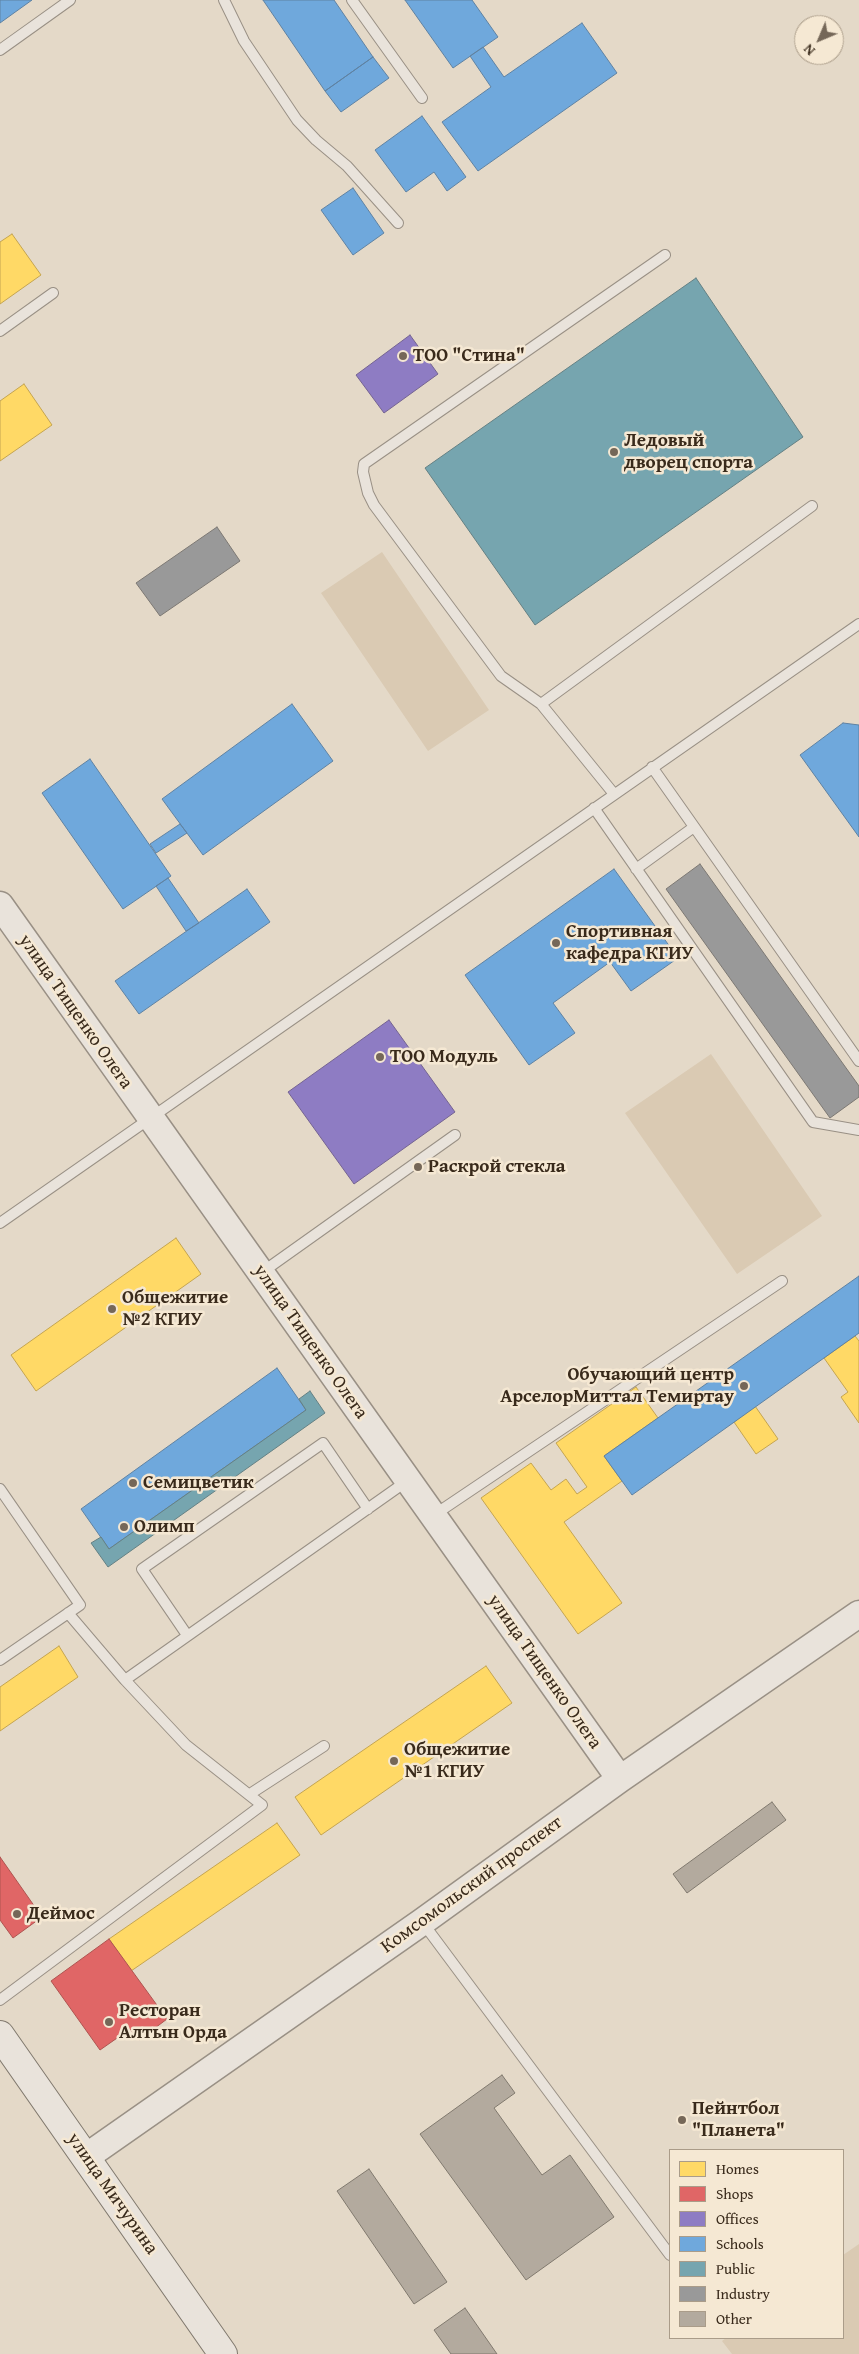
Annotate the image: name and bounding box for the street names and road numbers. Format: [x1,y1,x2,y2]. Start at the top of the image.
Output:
street label: улица Тищенко Олега [13,930,137,1094]
street label: улица Тищенко Олега [248,1260,372,1424]
street label: улица Тищенко Олега [482,1590,606,1754]
street label: Комсомольский проспект [377,1811,567,1959]
street label: улица Мичурина [62,2129,162,2259]

